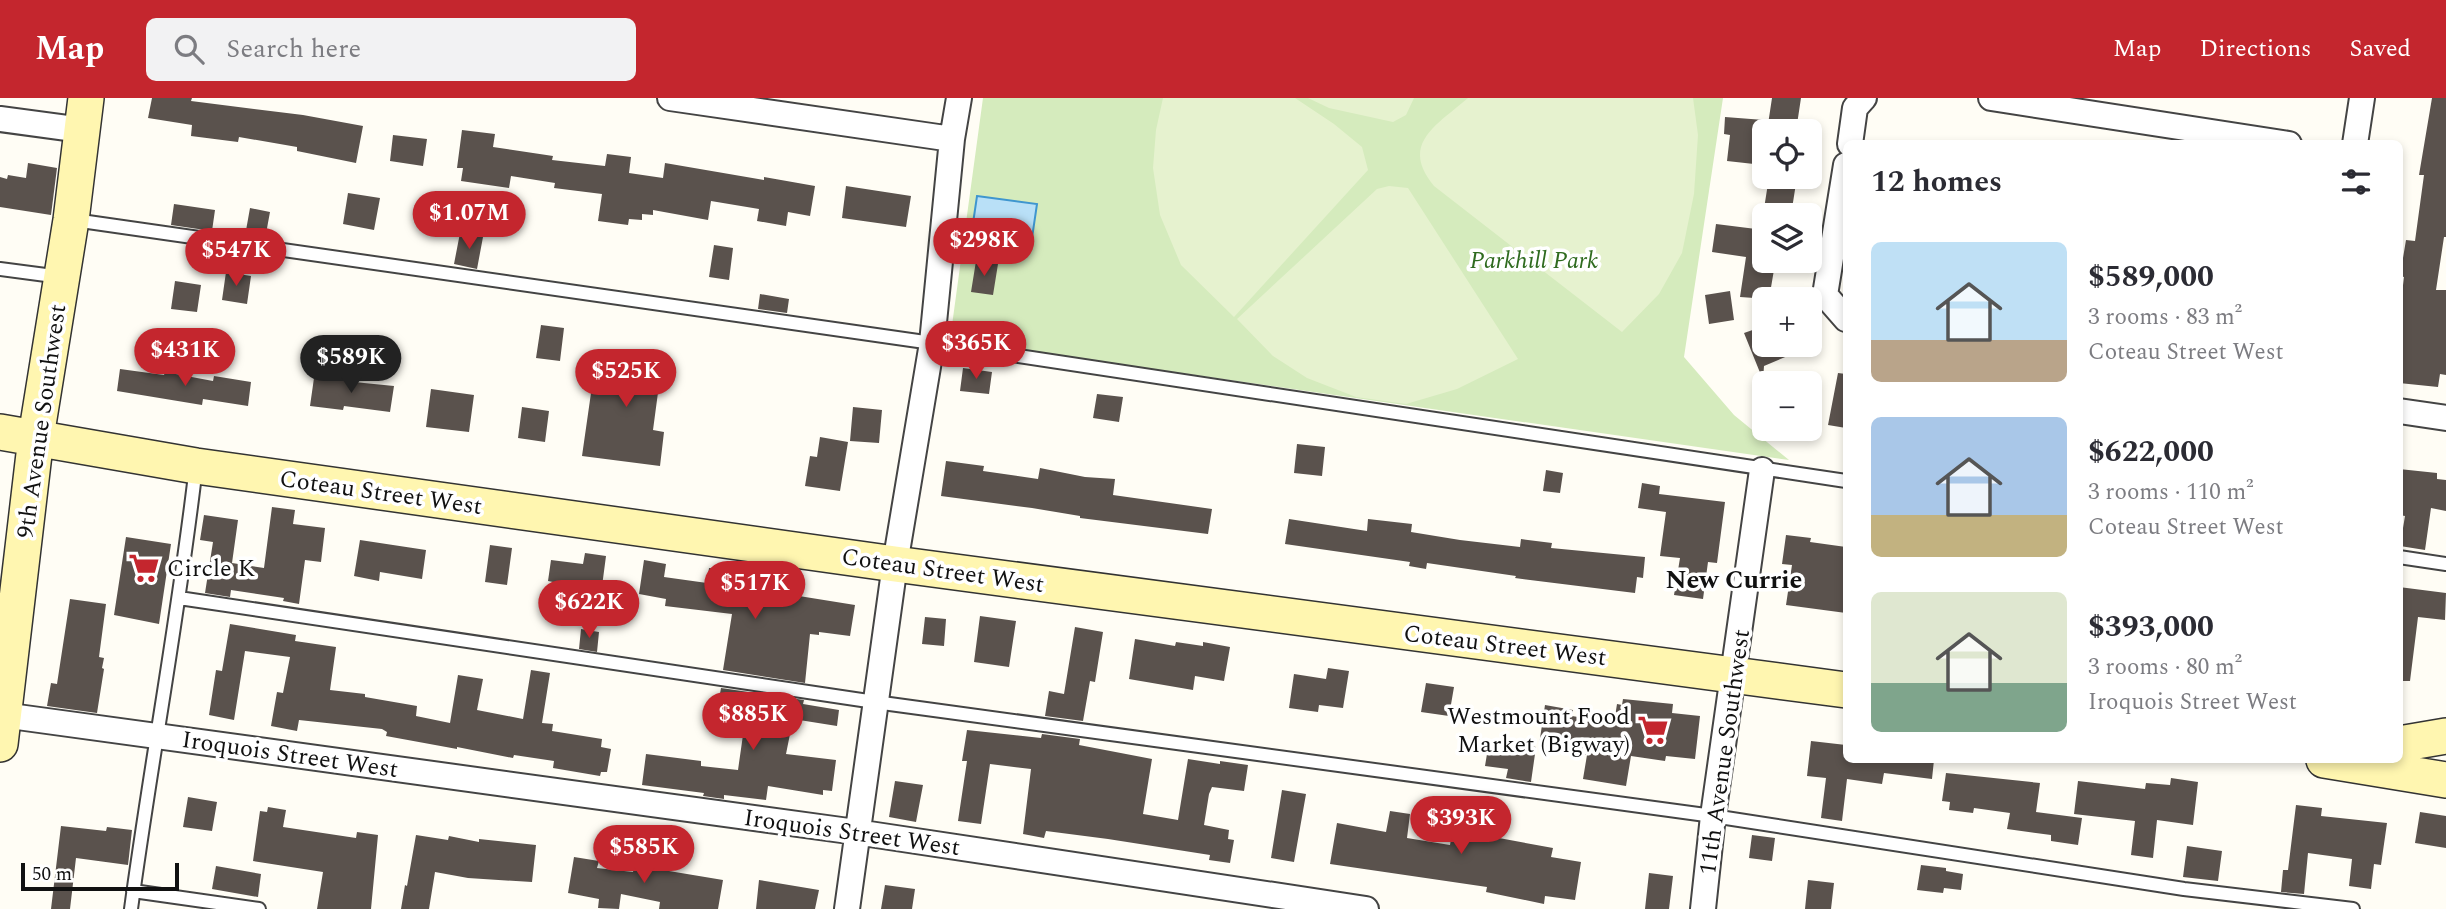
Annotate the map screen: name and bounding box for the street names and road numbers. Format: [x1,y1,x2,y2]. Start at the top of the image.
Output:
street label: 9th Avenue Southwest [8,302,76,540]
street label: Coteau Street West [277,461,484,525]
street label: Coteau Street West [839,539,1046,603]
street label: Coteau Street West [1401,616,1608,676]
street label: 11th Avenue Southwest [1690,627,1760,877]
street label: Iroquois Street West [179,722,400,788]
street label: Iroquois Street West [741,800,962,866]

